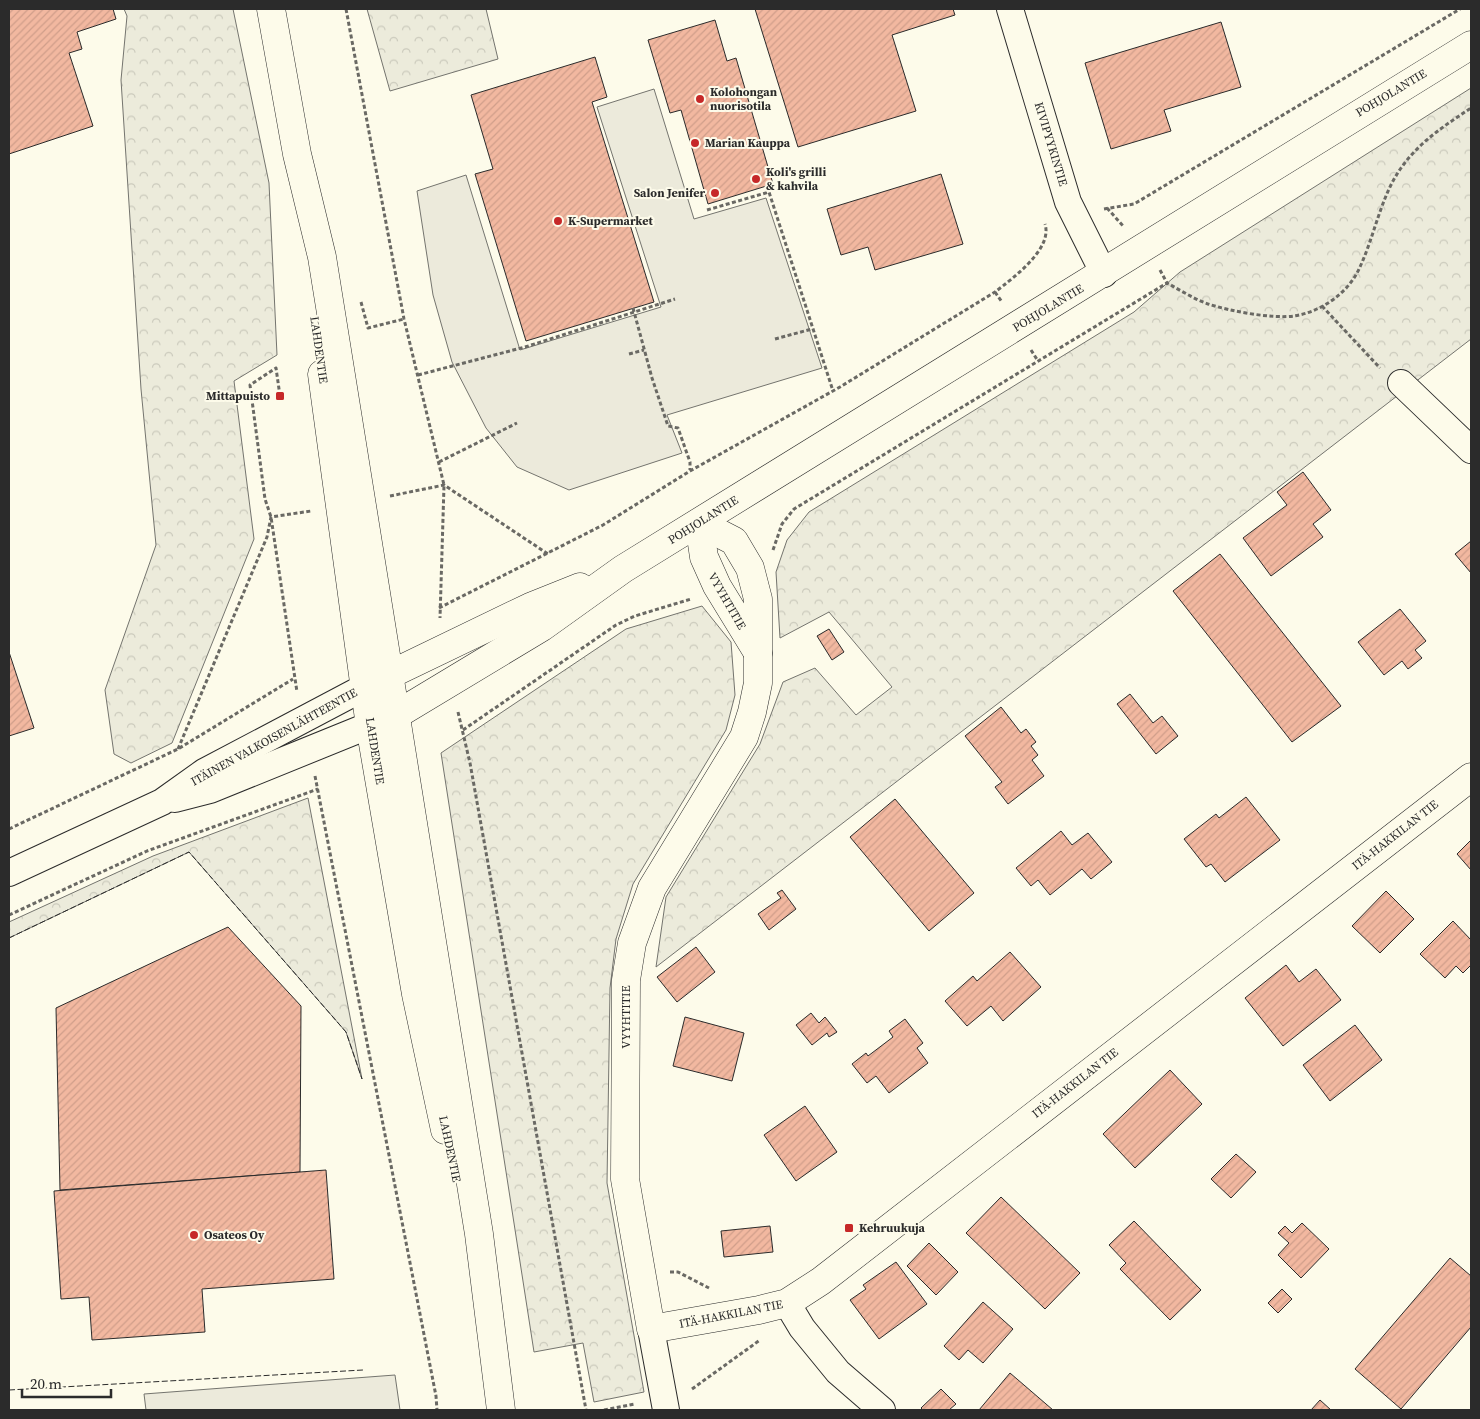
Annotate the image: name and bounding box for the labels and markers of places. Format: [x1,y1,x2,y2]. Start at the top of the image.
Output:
place label: Kolohongan nuorisotila [710,84,778,114]
marker: Kolohongan nuorisotila [694,93,706,105]
place label: Marian Kauppa [705,135,791,151]
marker: Marian Kauppa [689,137,701,149]
place label: Koli's grilli & kahvila [766,164,826,194]
marker: Koli's grilli & kahvila [750,173,762,185]
place label: Salon Jenifer [634,185,705,201]
marker: Salon Jenifer [709,187,721,199]
place label: K-Supermarket [568,213,653,229]
marker: K-Supermarket [552,215,564,227]
place label: Mittapuisto [206,388,270,404]
marker: Mittapuisto [274,390,286,402]
place label: Kehruukuja [859,1220,926,1236]
marker: Kehruukuja [843,1222,855,1234]
place label: Osateos Oy [204,1227,265,1243]
marker: Osateos Oy [188,1229,200,1241]

